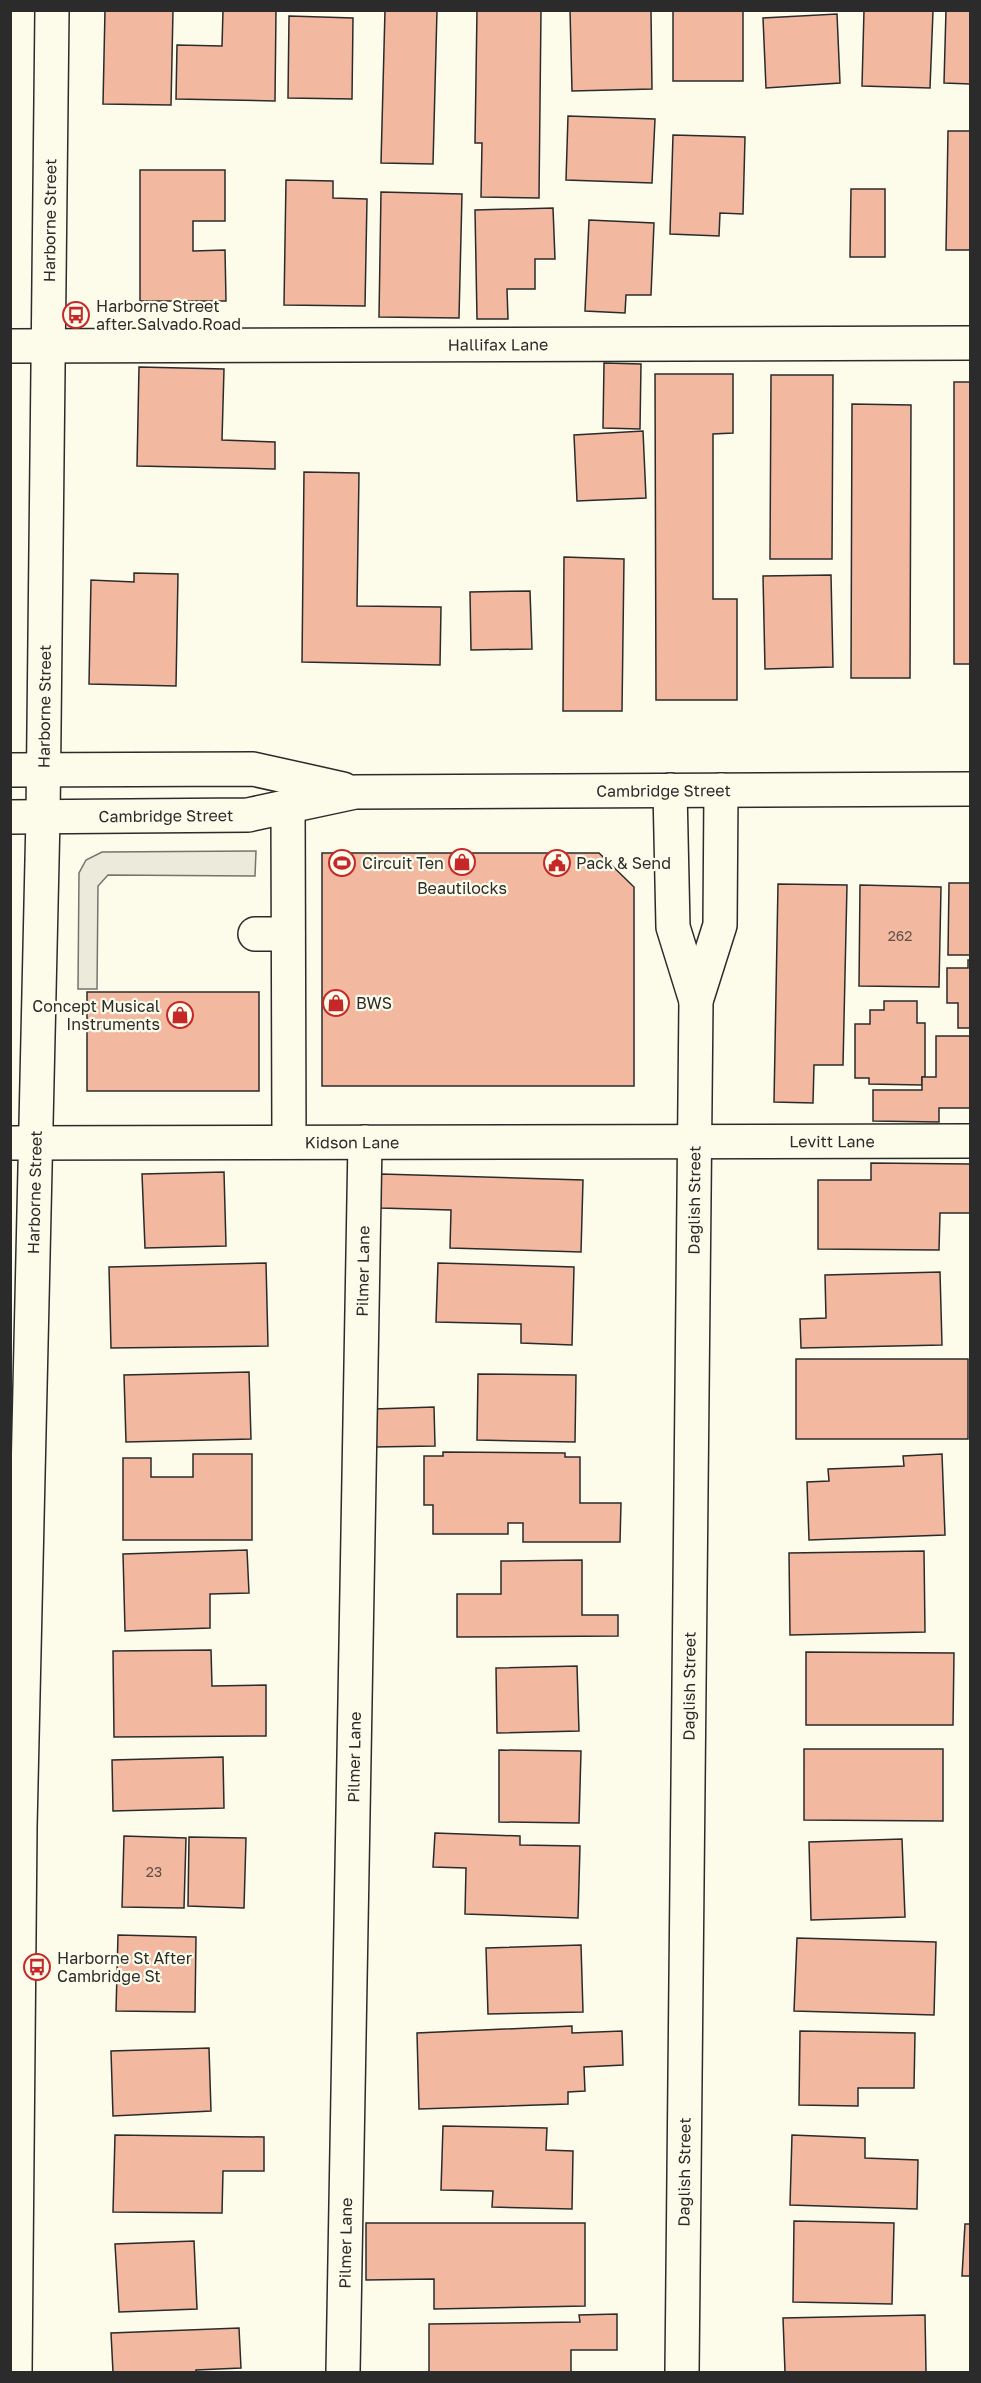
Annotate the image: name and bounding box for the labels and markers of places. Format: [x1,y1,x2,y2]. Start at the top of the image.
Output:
place label: Harborne Street after Salvado Road [96,296,241,334]
bus stop icon: Harborne Street after Salvado Road [61,300,91,330]
shop icon: Beautilocks [447,847,477,877]
sports icon: Circuit Ten [327,848,357,878]
public building icon: Pack & Send [542,848,572,878]
place label: Circuit Ten [362,853,444,873]
place label: Pack & Send [576,853,671,873]
place label: Beautilocks [417,878,507,898]
shop icon: BWS [321,988,351,1018]
place label: BWS [356,993,392,1013]
place label: Concept Musical Instruments [32,996,160,1034]
shop icon: Concept Musical Instruments [165,1000,195,1030]
place label: Harborne St After Cambridge St [57,1948,192,1986]
bus stop icon: Harborne St After Cambridge St [22,1952,52,1982]

